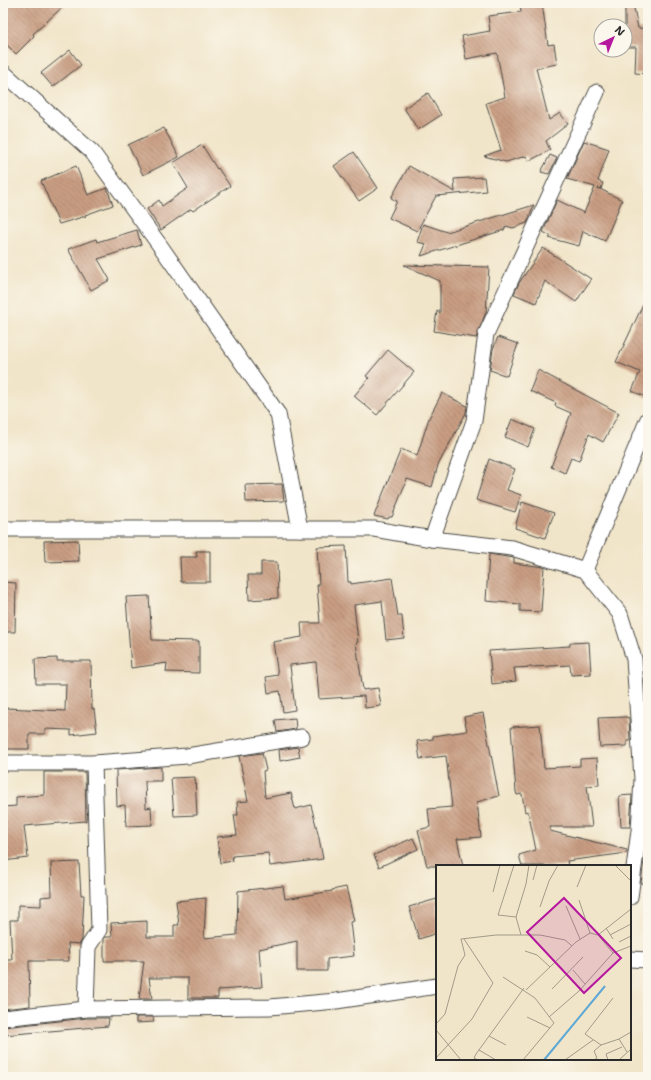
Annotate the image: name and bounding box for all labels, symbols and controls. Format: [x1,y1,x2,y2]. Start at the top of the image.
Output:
north arrow [593,18,633,58]
text: N [611,23,628,40]
inset map [436,865,631,1060]

